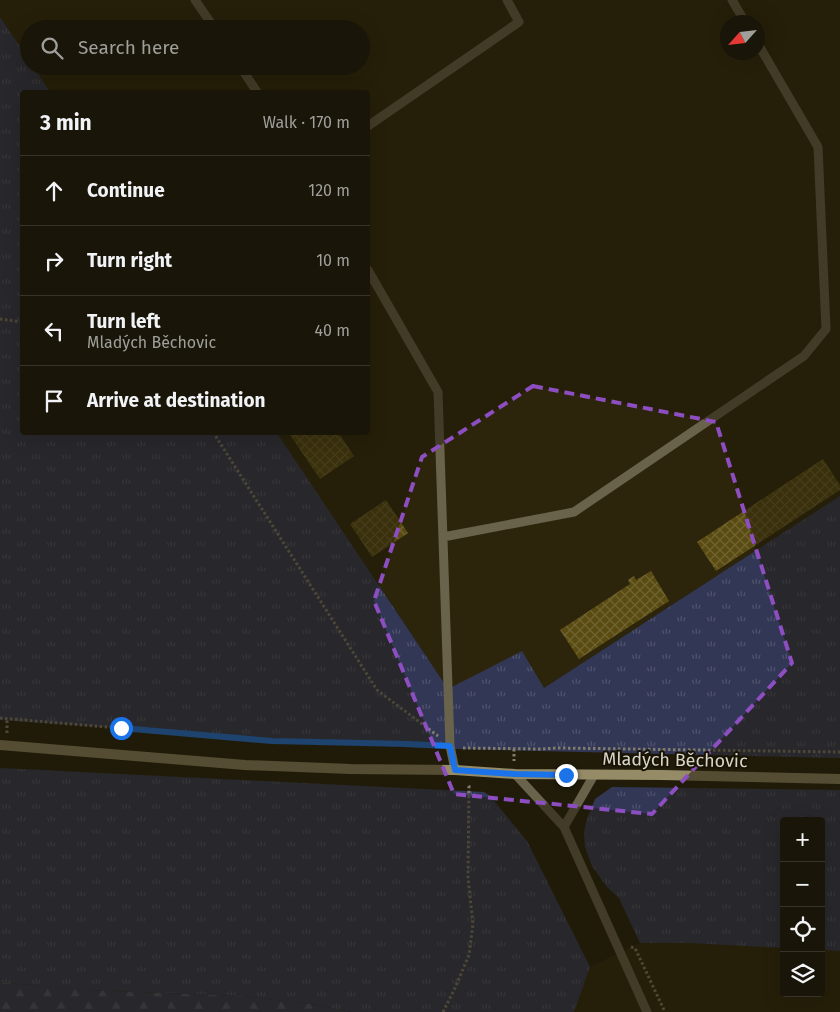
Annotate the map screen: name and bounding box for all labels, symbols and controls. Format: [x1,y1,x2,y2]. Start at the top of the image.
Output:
north arrow [720,15,765,60]
search box [20,20,370,75]
icon: search [38,34,66,62]
text: Search here [78,36,179,59]
text: 3 min [40,110,92,136]
text: Walk · 170 m [263,113,350,132]
icon: ahead [40,177,68,205]
text: Continue [87,179,165,202]
text: 120 m [308,181,350,200]
icon: right [40,247,68,275]
text: Turn right [87,249,172,272]
text: 10 m [316,251,350,270]
text: Turn left [87,310,161,333]
icon: left [40,317,68,345]
text: 40 m [315,321,350,340]
text: Mladých Běchovic [87,333,216,352]
icon: arrive [40,387,68,415]
text: Arrive at destination [87,389,266,412]
route start [110,717,133,740]
street label: Mladých Běchovic [602,748,748,772]
route end [555,764,578,787]
map controls [780,817,825,997]
button: + [780,817,825,862]
button: − [780,862,825,907]
button: locate [780,907,825,952]
button: layers [780,952,825,997]

